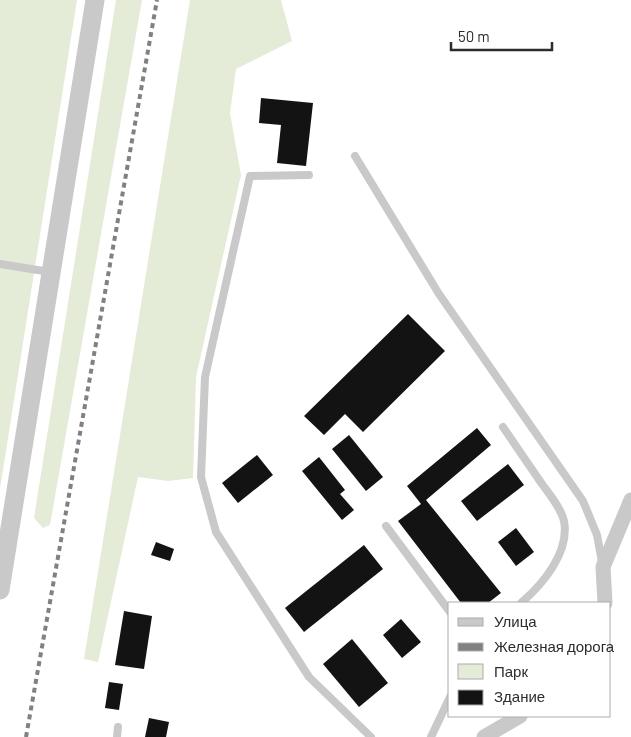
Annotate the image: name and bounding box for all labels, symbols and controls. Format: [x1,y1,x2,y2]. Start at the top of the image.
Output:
scale bar [451,20,552,52]
text: 50 m [458,27,490,45]
legend [448,602,611,717]
text: Улица [494,612,537,630]
text: Железная дорога [494,637,615,655]
text: Парк [494,662,528,680]
text: Здание [494,687,545,705]

